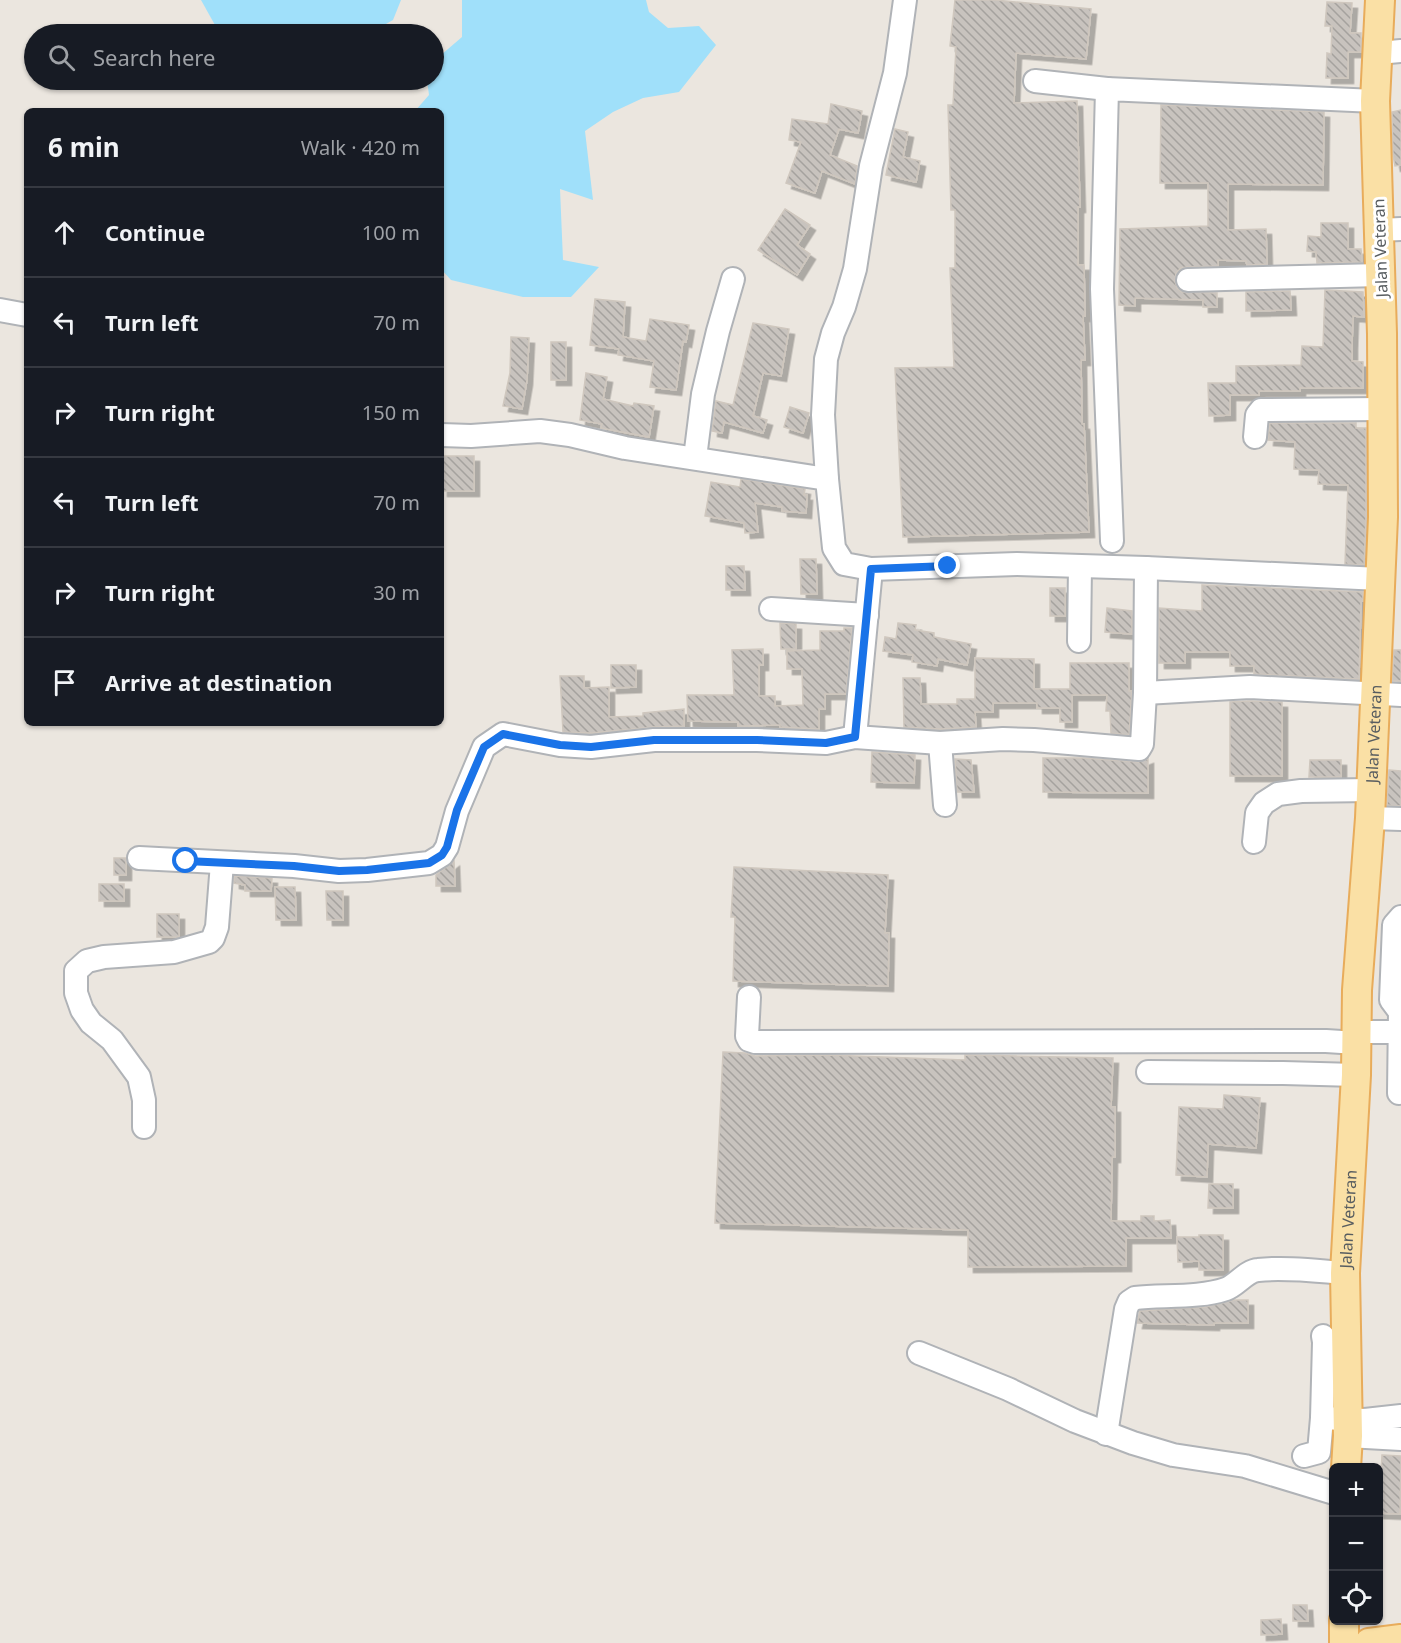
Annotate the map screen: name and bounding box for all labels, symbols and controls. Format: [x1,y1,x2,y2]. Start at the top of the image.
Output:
search box [24,24,444,90]
icon: search [45,41,78,74]
text: Search here [93,42,215,72]
text: 6 min [48,129,120,165]
text: Walk · 420 m [301,134,420,161]
street label: Jalan Veteran [1367,198,1393,300]
icon: ahead [48,216,81,249]
text: Continue [105,217,205,247]
text: 100 m [362,219,420,246]
icon: left [48,306,81,339]
text: Turn left [105,307,199,337]
text: 70 m [373,309,420,336]
icon: right [48,396,81,429]
text: Turn right [105,397,215,427]
text: 150 m [362,399,420,426]
icon: left [48,486,81,519]
text: Turn left [105,487,199,517]
text: 70 m [373,489,420,516]
route end [934,552,960,578]
icon: right [48,576,81,609]
text: Turn right [105,577,215,607]
text: 30 m [373,579,420,606]
icon: arrive [48,666,81,699]
text: Arrive at destination [105,667,332,697]
street label: Jalan Veteran [1360,684,1387,786]
route start [172,847,198,873]
street label: Jalan Veteran [1334,1169,1362,1271]
map controls [1329,1463,1383,1625]
button: + [1329,1463,1383,1517]
button: − [1329,1517,1383,1571]
button: locate [1329,1571,1383,1625]

